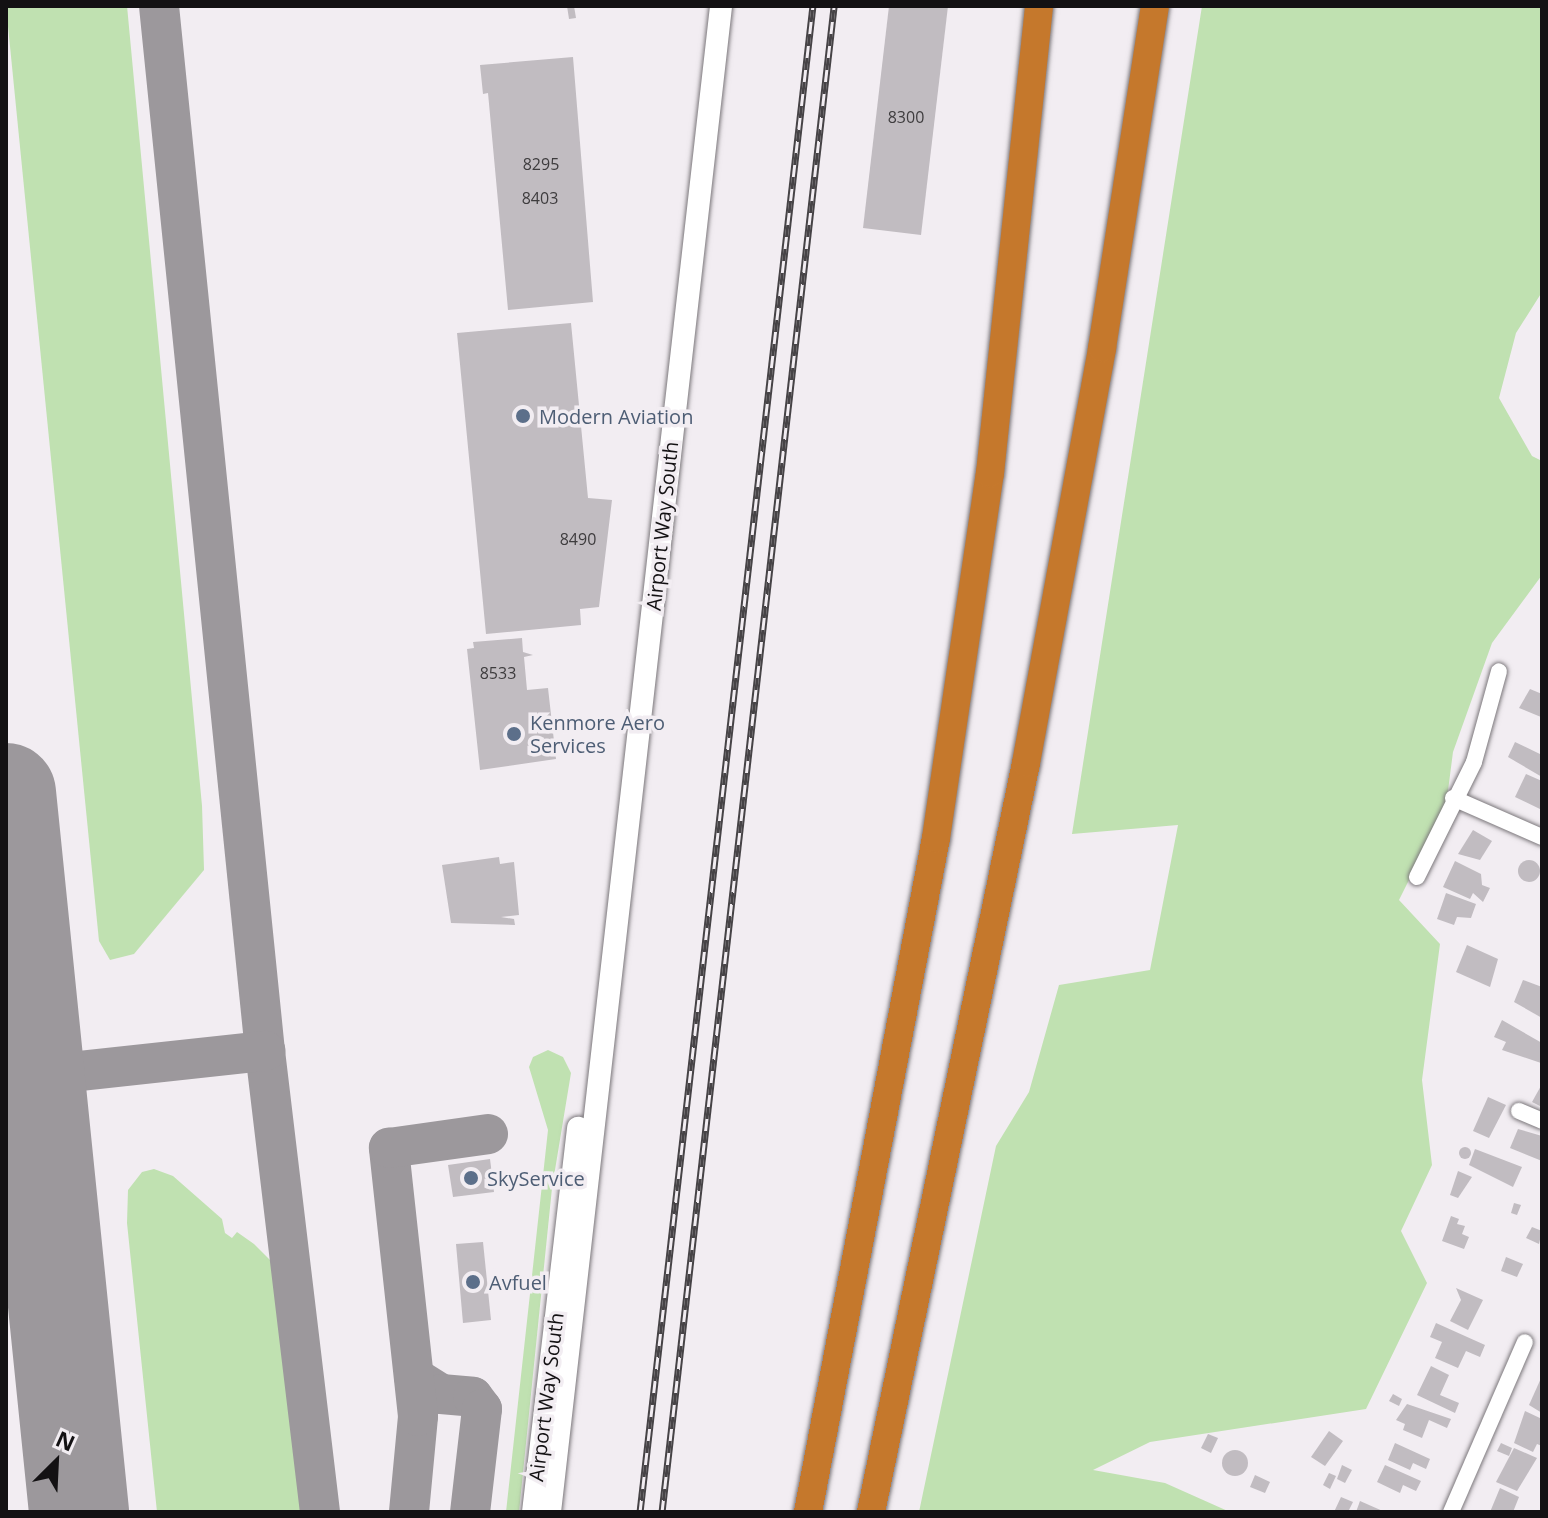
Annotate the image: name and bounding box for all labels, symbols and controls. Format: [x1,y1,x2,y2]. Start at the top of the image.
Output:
house number: 8300 [888,107,924,127]
house number: 8295 [523,154,559,174]
house number: 8403 [522,188,558,208]
place label: Modern Aviation [539,404,693,428]
marker: Modern Aviation [514,407,532,425]
street label: Airport Way South [641,440,683,612]
house number: 8490 [560,529,596,549]
house number: 8533 [480,663,516,683]
place label: Kenmore Aero Services [530,710,665,757]
marker: Kenmore Aero Services [505,725,523,743]
place label: SkyService [487,1166,585,1190]
marker: SkyService [462,1169,480,1187]
place label: Avfuel [489,1270,547,1294]
marker: Avfuel [464,1273,482,1291]
street label: Airport Way South [524,1311,568,1483]
north arrow [16,1422,96,1502]
text: N [51,1423,80,1457]

